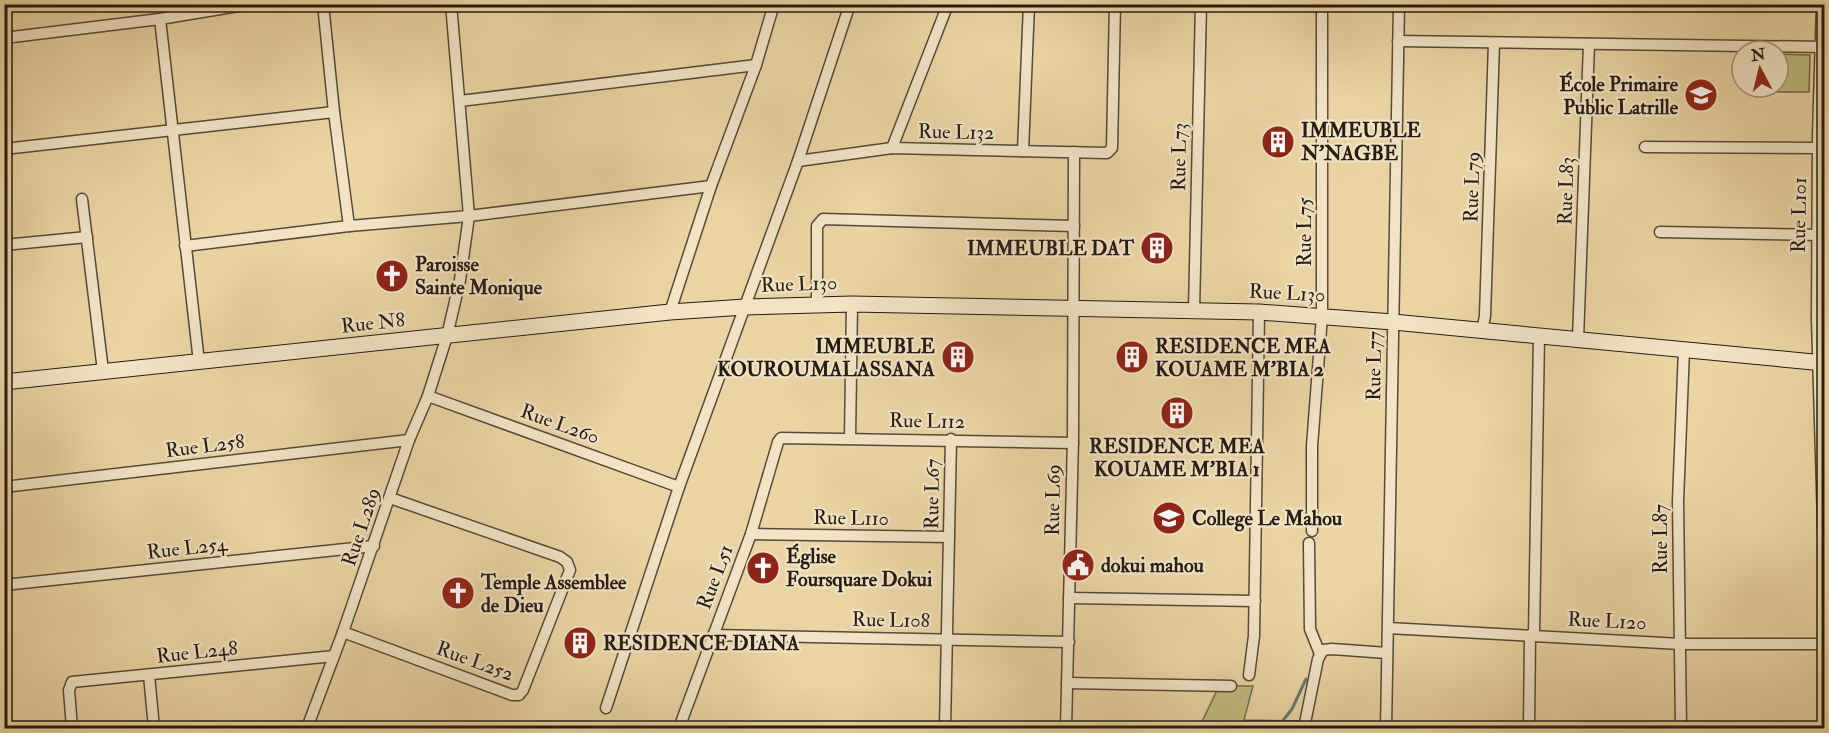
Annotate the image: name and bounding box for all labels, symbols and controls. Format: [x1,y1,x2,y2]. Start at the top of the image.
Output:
north arrow [1730,39,1790,99]
text: N [1749,44,1767,66]
place label: École Primaire Public Latrille [1559,71,1679,120]
school or university icon: École Primaire Public Latrille [1683,77,1719,113]
place label: IMMEUBLE N'NAGBE [1300,118,1421,166]
street label: Rue L132 [918,119,994,145]
street label: Rue L73 [1166,123,1192,191]
building icon: IMMEUBLE N'NAGBE [1260,124,1296,160]
street label: Rue L79 [1458,151,1486,223]
street label: Rue L83 [1552,156,1580,226]
street label: Rue L101 [1786,177,1812,253]
street label: Rue L75 [1292,197,1317,267]
building icon: IMMEUBLE DAT [1139,230,1175,266]
place label: IMMEUBLE DAT [967,236,1134,261]
place label: Paroisse Sainte Monique [415,252,543,301]
church icon: Paroisse Sainte Monique [374,258,410,294]
street label: Rue L130 [760,270,838,298]
street label: Rue L130 [1248,279,1326,307]
street label: Rue N8 [340,307,406,339]
street label: Rue L77 [1361,331,1387,401]
place label: IMMEUBLE KOUROUMALASSANA [717,334,936,382]
place label: RESIDENCE MEA KOUAME M'BIA 2 [1155,334,1331,382]
building icon: IMMEUBLE KOUROUMALASSANA [940,339,976,375]
building icon: RESIDENCE MEA KOUAME M'BIA 2 [1114,339,1150,375]
building icon: RESIDENCE MEA KOUAME M'BIA 1 [1159,395,1195,431]
street label: Rue L260 [517,398,603,450]
street label: Rue L112 [889,408,965,434]
street label: Rue L258 [164,429,246,463]
place label: RESIDENCE MEA KOUAME M'BIA 1 [1089,434,1265,482]
street label: Rue L67 [919,458,945,530]
street label: Rue L69 [1040,464,1066,536]
street label: Rue L289 [336,484,386,570]
school or university icon: College Le Mahou [1151,500,1187,536]
street label: Rue L87 [1648,504,1673,574]
street label: Rue L110 [813,505,889,531]
place label: College Le Mahou [1192,506,1343,532]
street label: Rue L254 [146,531,230,565]
street label: Rue L51 [691,541,739,613]
place label: Église Foursquare Dokui [786,543,933,593]
public building icon: dokui mahou [1060,547,1096,583]
church icon: Église Foursquare Dokui [745,550,781,586]
place label: dokui mahou [1101,553,1205,578]
place label: Temple Assemblee de Dieu [480,570,627,618]
church icon: Temple Assemblee de Dieu [440,575,476,611]
street label: Rue L120 [1567,606,1647,636]
street label: Rue L108 [852,607,930,633]
building icon: RESIDENCE DIANA [562,625,598,661]
place label: RESIDENCE DIANA [603,631,800,656]
street label: Rue L248 [155,635,239,669]
street label: Rue L252 [433,635,517,687]

